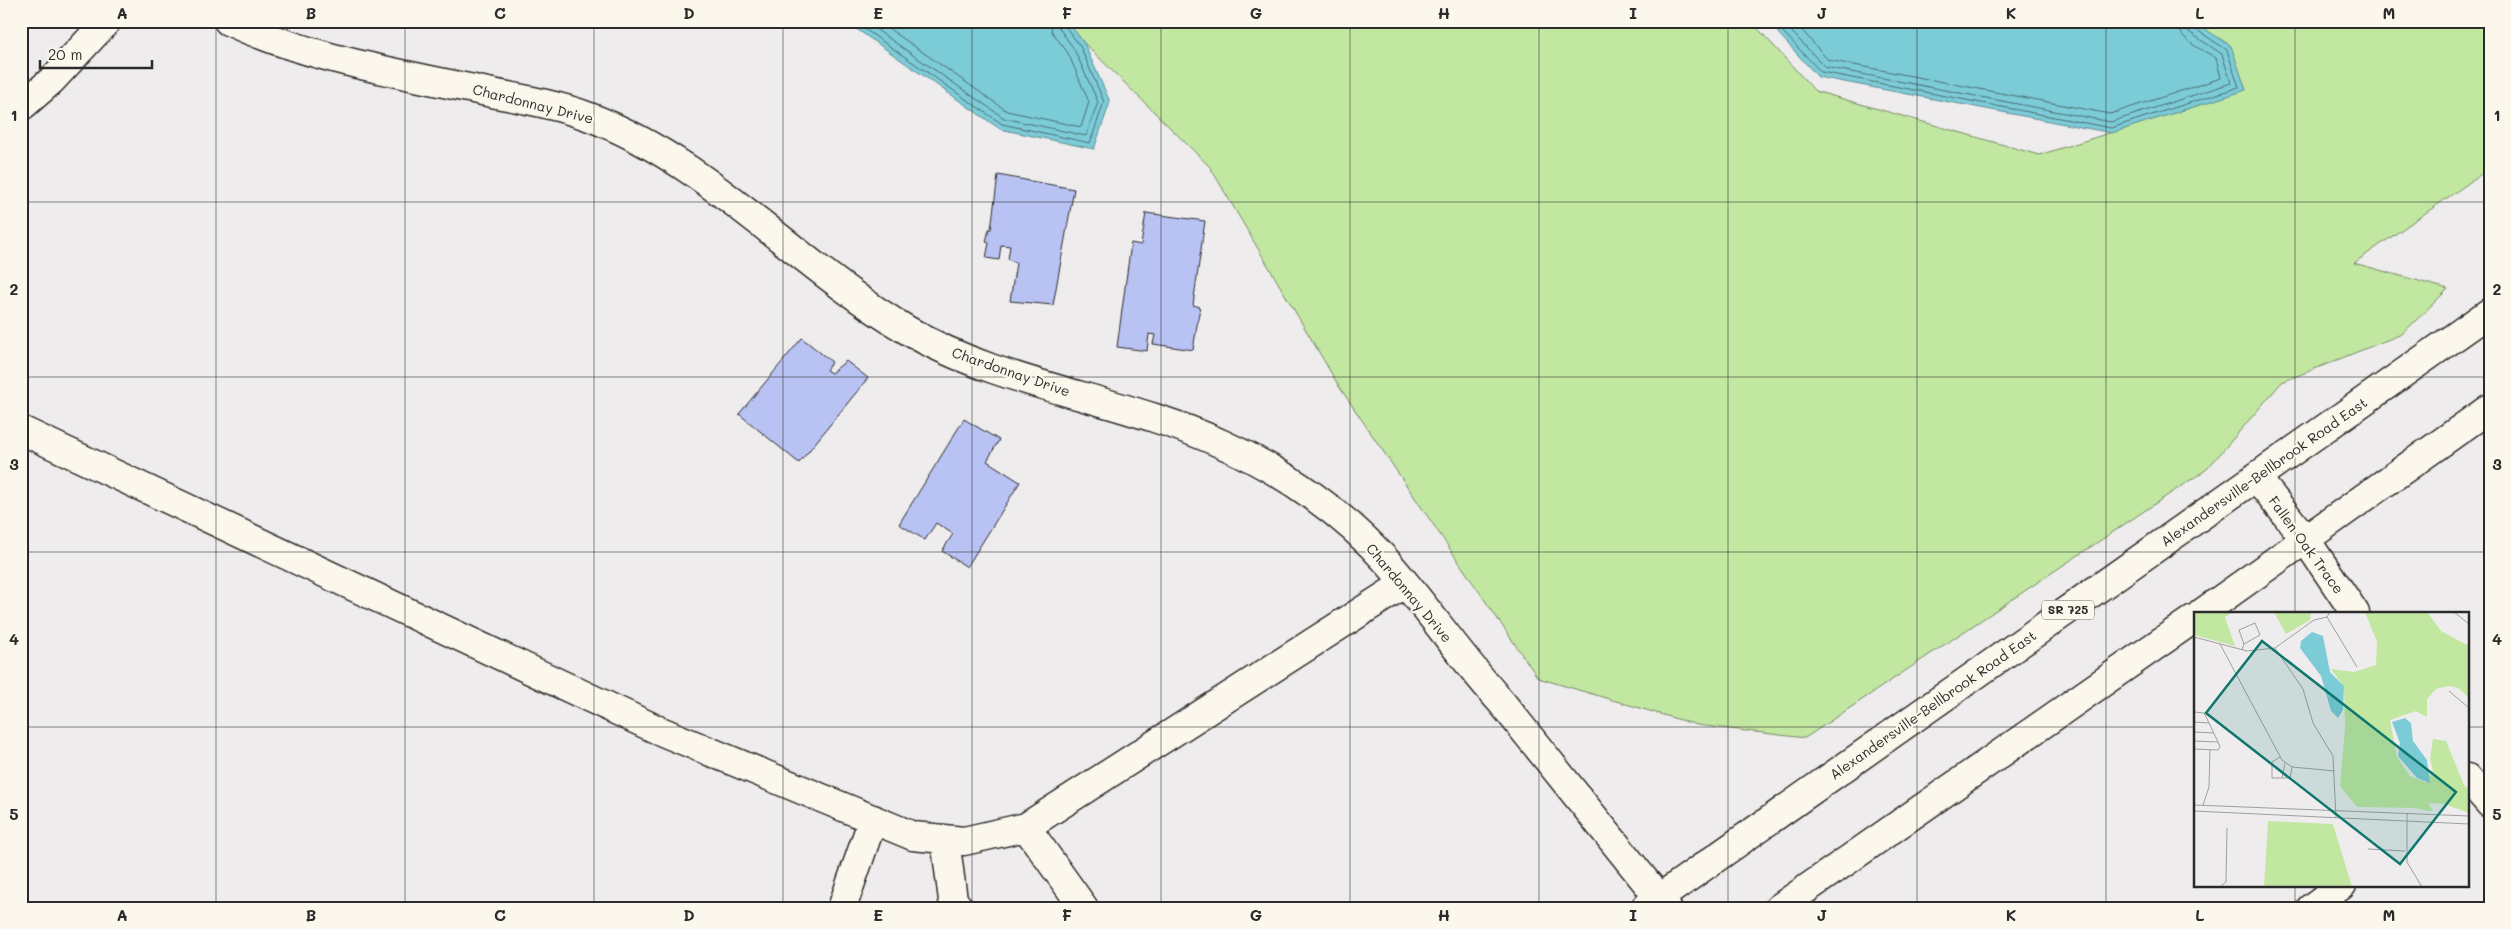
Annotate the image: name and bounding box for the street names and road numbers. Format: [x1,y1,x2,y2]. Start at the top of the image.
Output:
street label: Chardonnay Drive [471,79,596,128]
street label: Chardonnay Drive [950,342,1073,401]
street label: Alexandersville-Bellbrook Road East [2157,393,2371,551]
street label: Fallen Oak Trace [2264,492,2348,597]
street label: Chardonnay Drive [1362,539,1456,646]
road number: SR 725 [2042,600,2094,620]
street label: Alexandersville-Bellbrook Road East [1826,626,2040,784]

